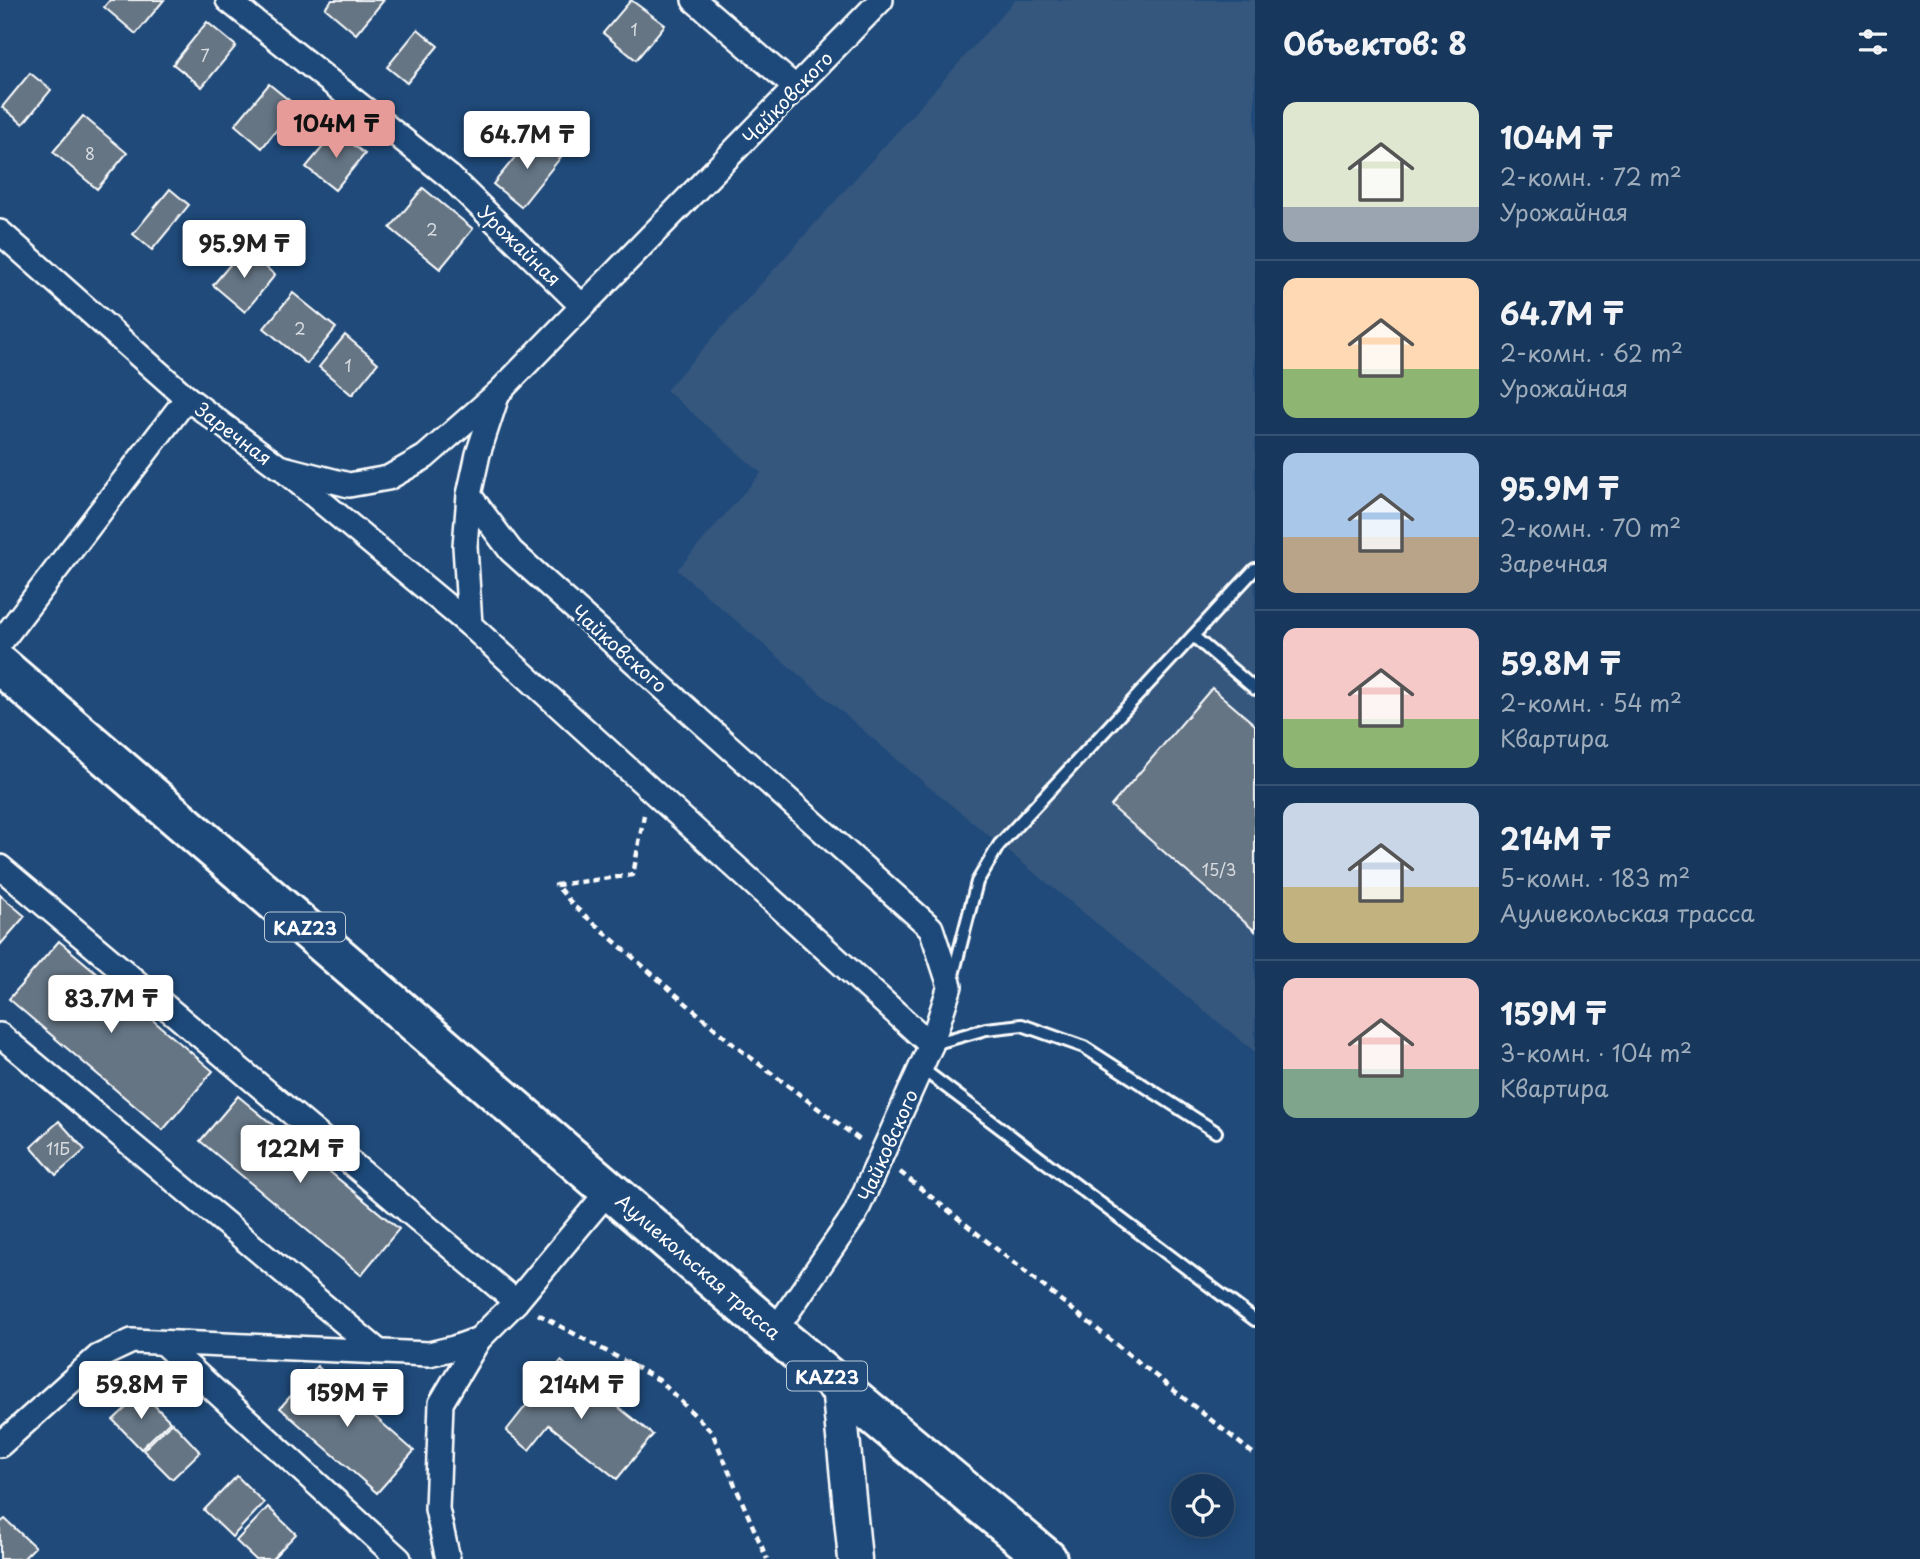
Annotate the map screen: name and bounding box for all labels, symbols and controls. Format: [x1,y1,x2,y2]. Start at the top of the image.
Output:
house number: 1 [630,17,638,41]
text: Объектов: 8 [1283,20,1467,65]
icon: filters [1854,23,1892,61]
house number: 7 [200,43,210,67]
street label: Чайковского [735,44,839,150]
pin: 104M ₸ [279,100,393,160]
text: 104M ₸ [293,105,379,140]
pin: 64.7M ₸ [462,111,592,171]
text: 104M ₸ [1500,114,1612,159]
text: 64.7M ₸ [480,116,574,151]
icon: home [1339,130,1423,214]
house number: 8 [85,141,95,165]
text: 2-комн. · 72 m² [1500,159,1682,194]
text: Урожайная [1500,194,1628,229]
street label: Урожайная [472,198,568,292]
house number: 2 [426,217,438,241]
pin: 95.9M ₸ [179,220,309,280]
text: 95.9M ₸ [199,225,289,260]
text: 64.7M ₸ [1500,290,1623,335]
icon: home [1339,306,1423,390]
house number: 2 [294,316,306,340]
text: 2-комн. · 62 m² [1500,335,1683,370]
house number: 1 [344,353,352,377]
text: Урожайная [1500,370,1628,405]
street label: Заречная [190,395,278,471]
text: 95.9M ₸ [1500,465,1618,510]
icon: home [1339,481,1423,565]
text: 2-комн. · 70 m² [1500,510,1681,545]
text: Заречная [1500,545,1608,580]
street label: Чайковского [566,597,674,699]
text: 59.8M ₸ [1500,640,1620,685]
icon: home [1339,656,1423,740]
text: 2-комн. · 54 m² [1500,685,1682,720]
text: Квартира [1500,720,1608,755]
text: 214M ₸ [1500,815,1610,860]
icon: home [1339,831,1423,915]
house number: 15/3 [1202,857,1236,881]
text: 5-комн. · 183 m² [1500,860,1690,895]
text: Аулиекольская трасса [1500,895,1755,930]
road number: KAZ23 [265,912,345,942]
pin: 83.7M ₸ [46,976,176,1035]
text: 83.7M ₸ [64,980,158,1015]
text: 159M ₸ [1500,990,1606,1035]
icon: home [1339,1006,1423,1090]
text: 3-комн. · 104 m² [1500,1035,1692,1070]
text: Квартира [1500,1070,1608,1105]
street label: Чайковского [850,1085,924,1205]
pin: 122M ₸ [243,1126,357,1185]
text: 122M ₸ [257,1130,343,1165]
house number: 11Б [46,1136,70,1160]
street label: Аулиекольская трасса [610,1186,788,1346]
pin: 59.8M ₸ [76,1362,206,1421]
pin: 214M ₸ [524,1362,638,1421]
road number: KAZ23 [787,1362,867,1391]
text: 59.8M ₸ [95,1366,187,1401]
text: 214M ₸ [539,1366,623,1401]
pin: 159M ₸ [290,1370,404,1429]
text: 159M ₸ [306,1374,388,1409]
map controls [1171,1474,1234,1537]
button: locate [1171,1474,1234,1537]

